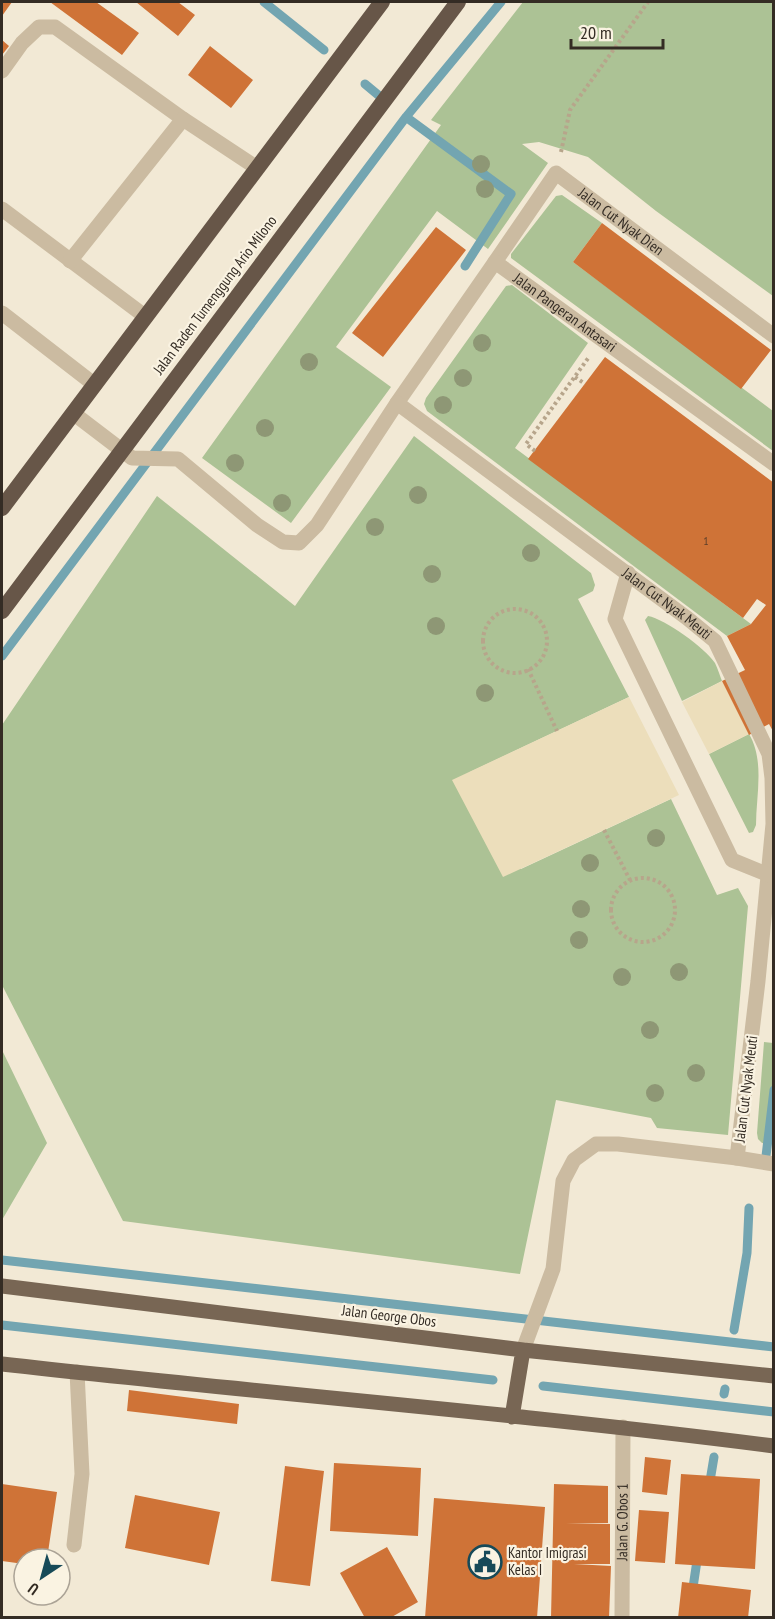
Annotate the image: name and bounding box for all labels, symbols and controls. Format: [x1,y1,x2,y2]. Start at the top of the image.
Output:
scale bar [571,12,662,50]
text: 20 m [580,21,612,44]
street label: Jalan Cut Nyak Dien [574,182,668,259]
street label: Jalan Raden Tumenggung Ario Milono [148,212,281,379]
street label: Jalan Pangeran Antasari [509,268,620,356]
house number: 1 [703,533,709,548]
street label: Jalan Cut Nyak Meuti [618,563,716,643]
street label: Jalan Cut Nyak Meuti [729,1035,761,1144]
street label: Jalan George Obos [340,1300,437,1331]
street label: Jalan G. Obos 1 [612,1483,632,1562]
place label: Kantor Imigrasi Kelas I [508,1543,587,1579]
public building icon: Kantor Imigrasi Kelas I [467,1544,503,1580]
north arrow [12,1547,72,1607]
text: U [24,1579,42,1600]

